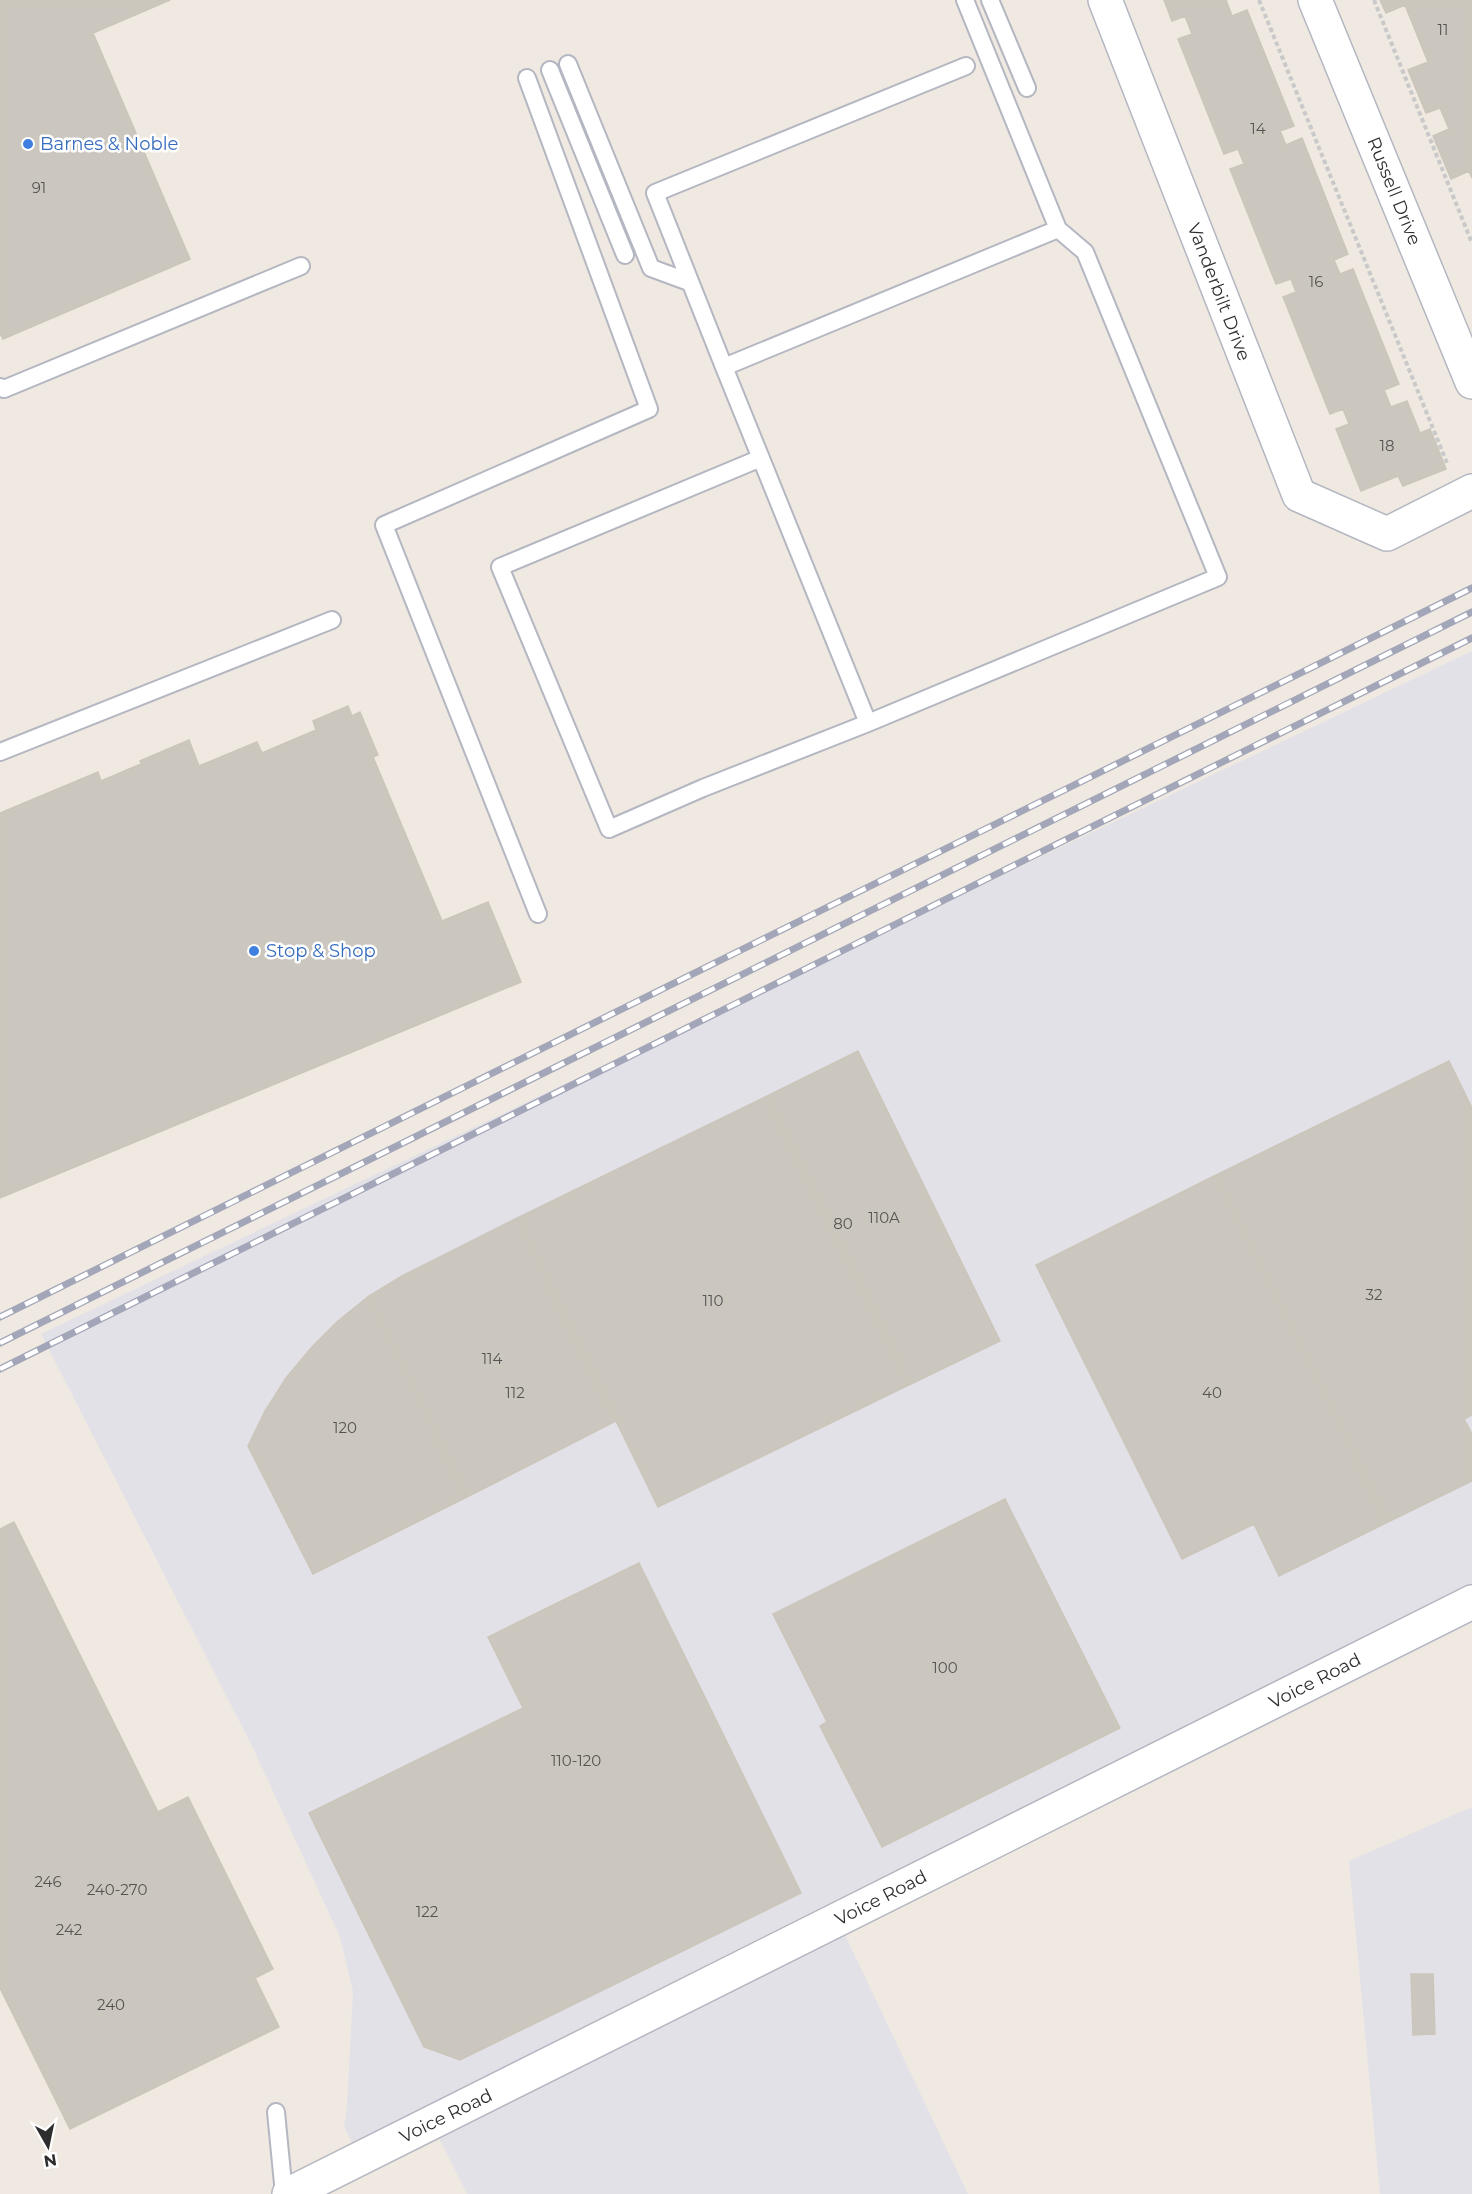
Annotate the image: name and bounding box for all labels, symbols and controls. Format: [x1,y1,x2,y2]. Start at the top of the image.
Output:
house number: 11 [1438,20,1448,39]
house number: 14 [1250,119,1266,138]
place label: Barnes & Noble [40,133,179,155]
street label: Russell Drive [1362,134,1426,249]
marker: Barnes & Noble [21,137,35,151]
house number: 91 [32,178,46,197]
street label: Vanderbilt Drive [1183,220,1255,364]
house number: 16 [1309,272,1323,291]
house number: 18 [1380,436,1395,455]
place label: Stop & Shop [266,940,376,962]
marker: Stop & Shop [247,944,261,958]
house number: 110A [868,1208,900,1227]
house number: 80 [833,1214,853,1233]
house number: 32 [1366,1285,1382,1304]
house number: 110 [703,1291,723,1310]
house number: 114 [482,1349,502,1368]
house number: 112 [505,1383,525,1402]
house number: 40 [1202,1383,1222,1402]
house number: 120 [333,1418,357,1437]
street label: Voice Road [1265,1648,1365,1714]
house number: 100 [932,1658,958,1677]
house number: 110-120 [551,1751,601,1770]
street label: Voice Road [831,1865,931,1931]
house number: 246 [34,1872,62,1891]
house number: 240-270 [87,1880,147,1899]
house number: 122 [416,1902,438,1921]
house number: 242 [56,1920,82,1939]
house number: 240 [97,1995,125,2014]
street label: Voice Road [396,2084,496,2148]
north arrow [18,2116,78,2176]
text: N [42,2150,58,2171]

